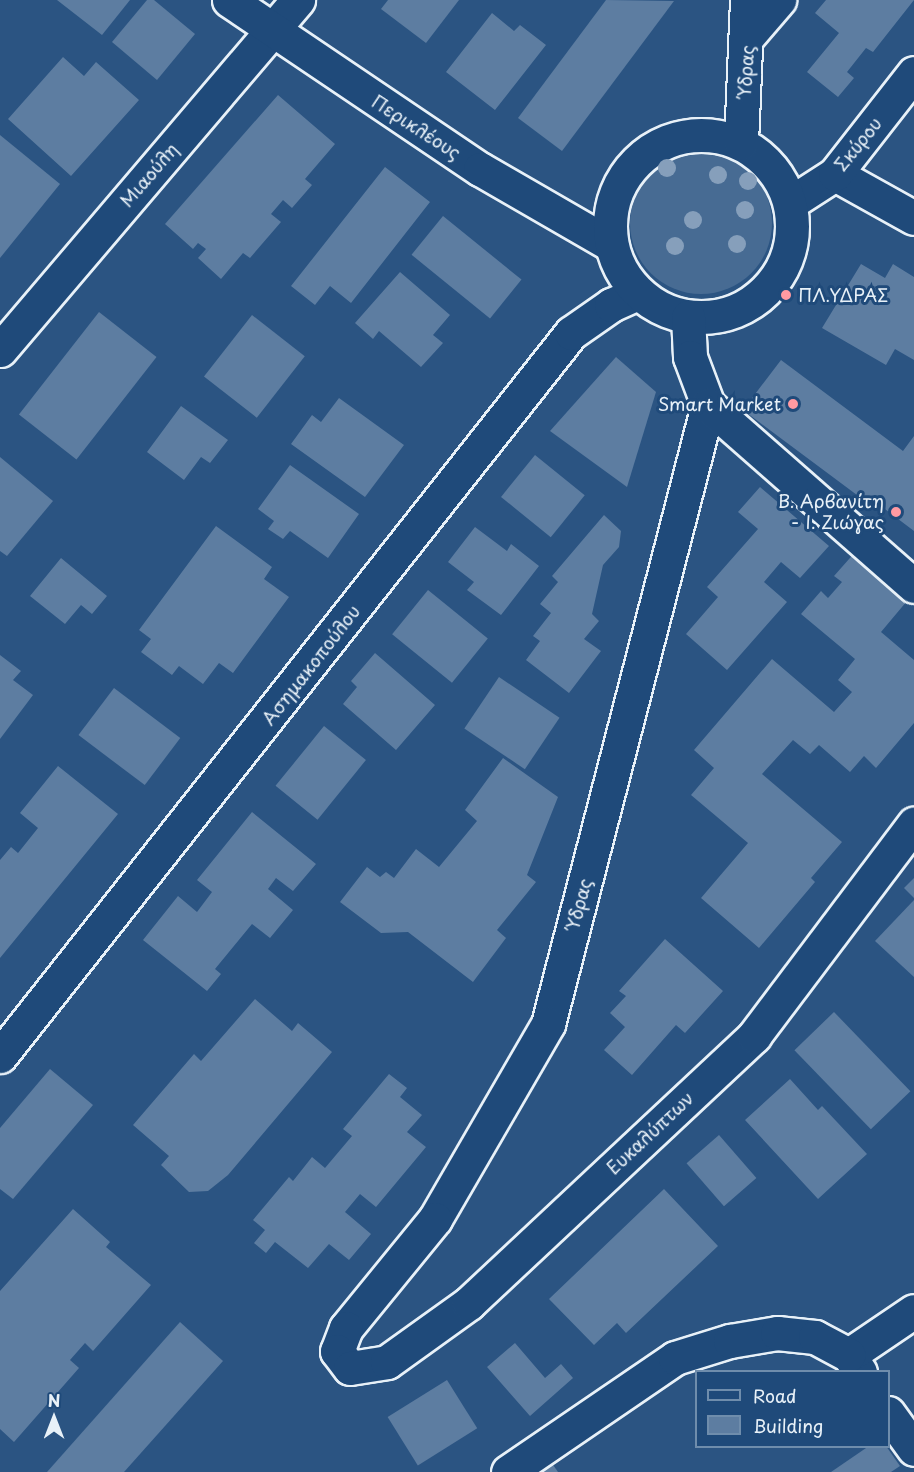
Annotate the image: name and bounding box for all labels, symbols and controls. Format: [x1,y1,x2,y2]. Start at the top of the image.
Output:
street label: Ύδρας [733,44,759,98]
street label: Περικλέους [367,90,465,164]
street label: Σκύρου [830,113,886,175]
street label: Μιαούλη [116,139,182,211]
place label: ΠΛ.ΥΔΡΑΣ [798,284,888,306]
marker: ΠΛ.ΥΔΡΑΣ [779,288,793,302]
place label: Smart Market [658,393,781,415]
marker: Smart Market [786,397,800,411]
place label: Β. Αρβανίτη - Ι. Ζιώγας [777,491,884,534]
marker: Β. Αρβανίτη - Ι. Ζιώγας [889,505,903,519]
street label: Ασημακοπούλου [257,601,365,729]
street label: Ύδρας [562,876,596,932]
street label: Ευκαλύπτων [602,1087,698,1179]
legend [695,1370,890,1448]
text: Road [753,1382,797,1409]
north arrow [24,1388,84,1448]
text: N [48,1388,60,1412]
text: Building [753,1412,823,1439]

